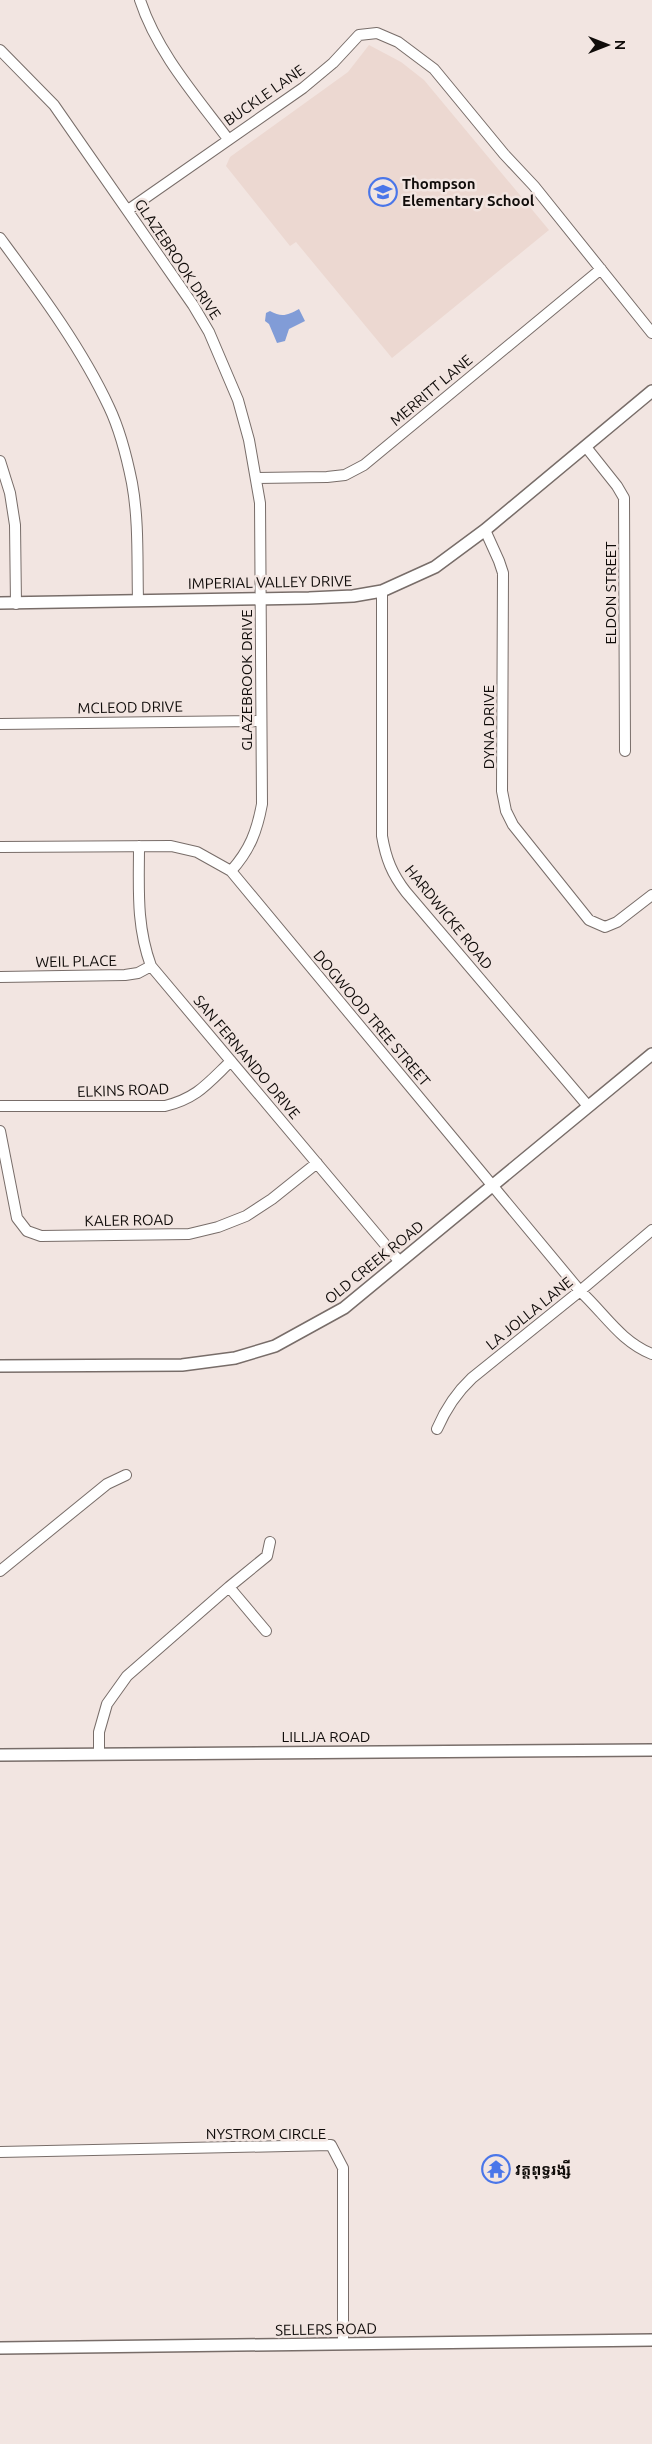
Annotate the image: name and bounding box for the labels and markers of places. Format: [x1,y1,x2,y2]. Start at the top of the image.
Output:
place label: Thompson Elementary School [402,175,535,209]
school or university icon: Thompson Elementary School [368,177,398,207]
temple icon: វត្តពុទ្ធរង្សី [481,2154,511,2184]
place label: វត្តពុទ្ធរង្សី [515,2159,571,2180]

